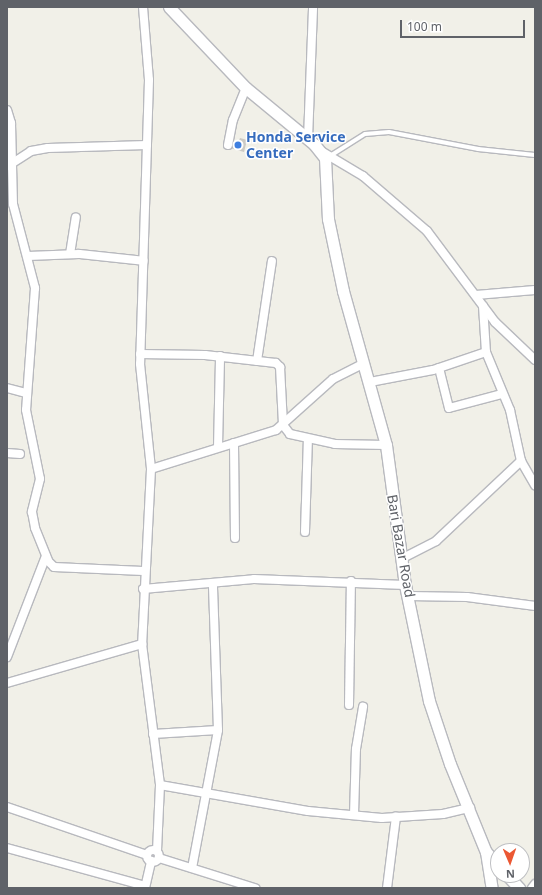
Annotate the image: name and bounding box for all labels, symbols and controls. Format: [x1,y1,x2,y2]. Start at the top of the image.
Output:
scale bar [402,12,527,38]
text: 100 m [407,18,442,35]
place label: Honda Service Center [246,129,346,162]
marker: Honda Service Center [233,140,243,150]
street label: Bari Bazar Road [384,493,418,599]
north arrow [490,843,530,883]
text: N [506,867,515,882]

